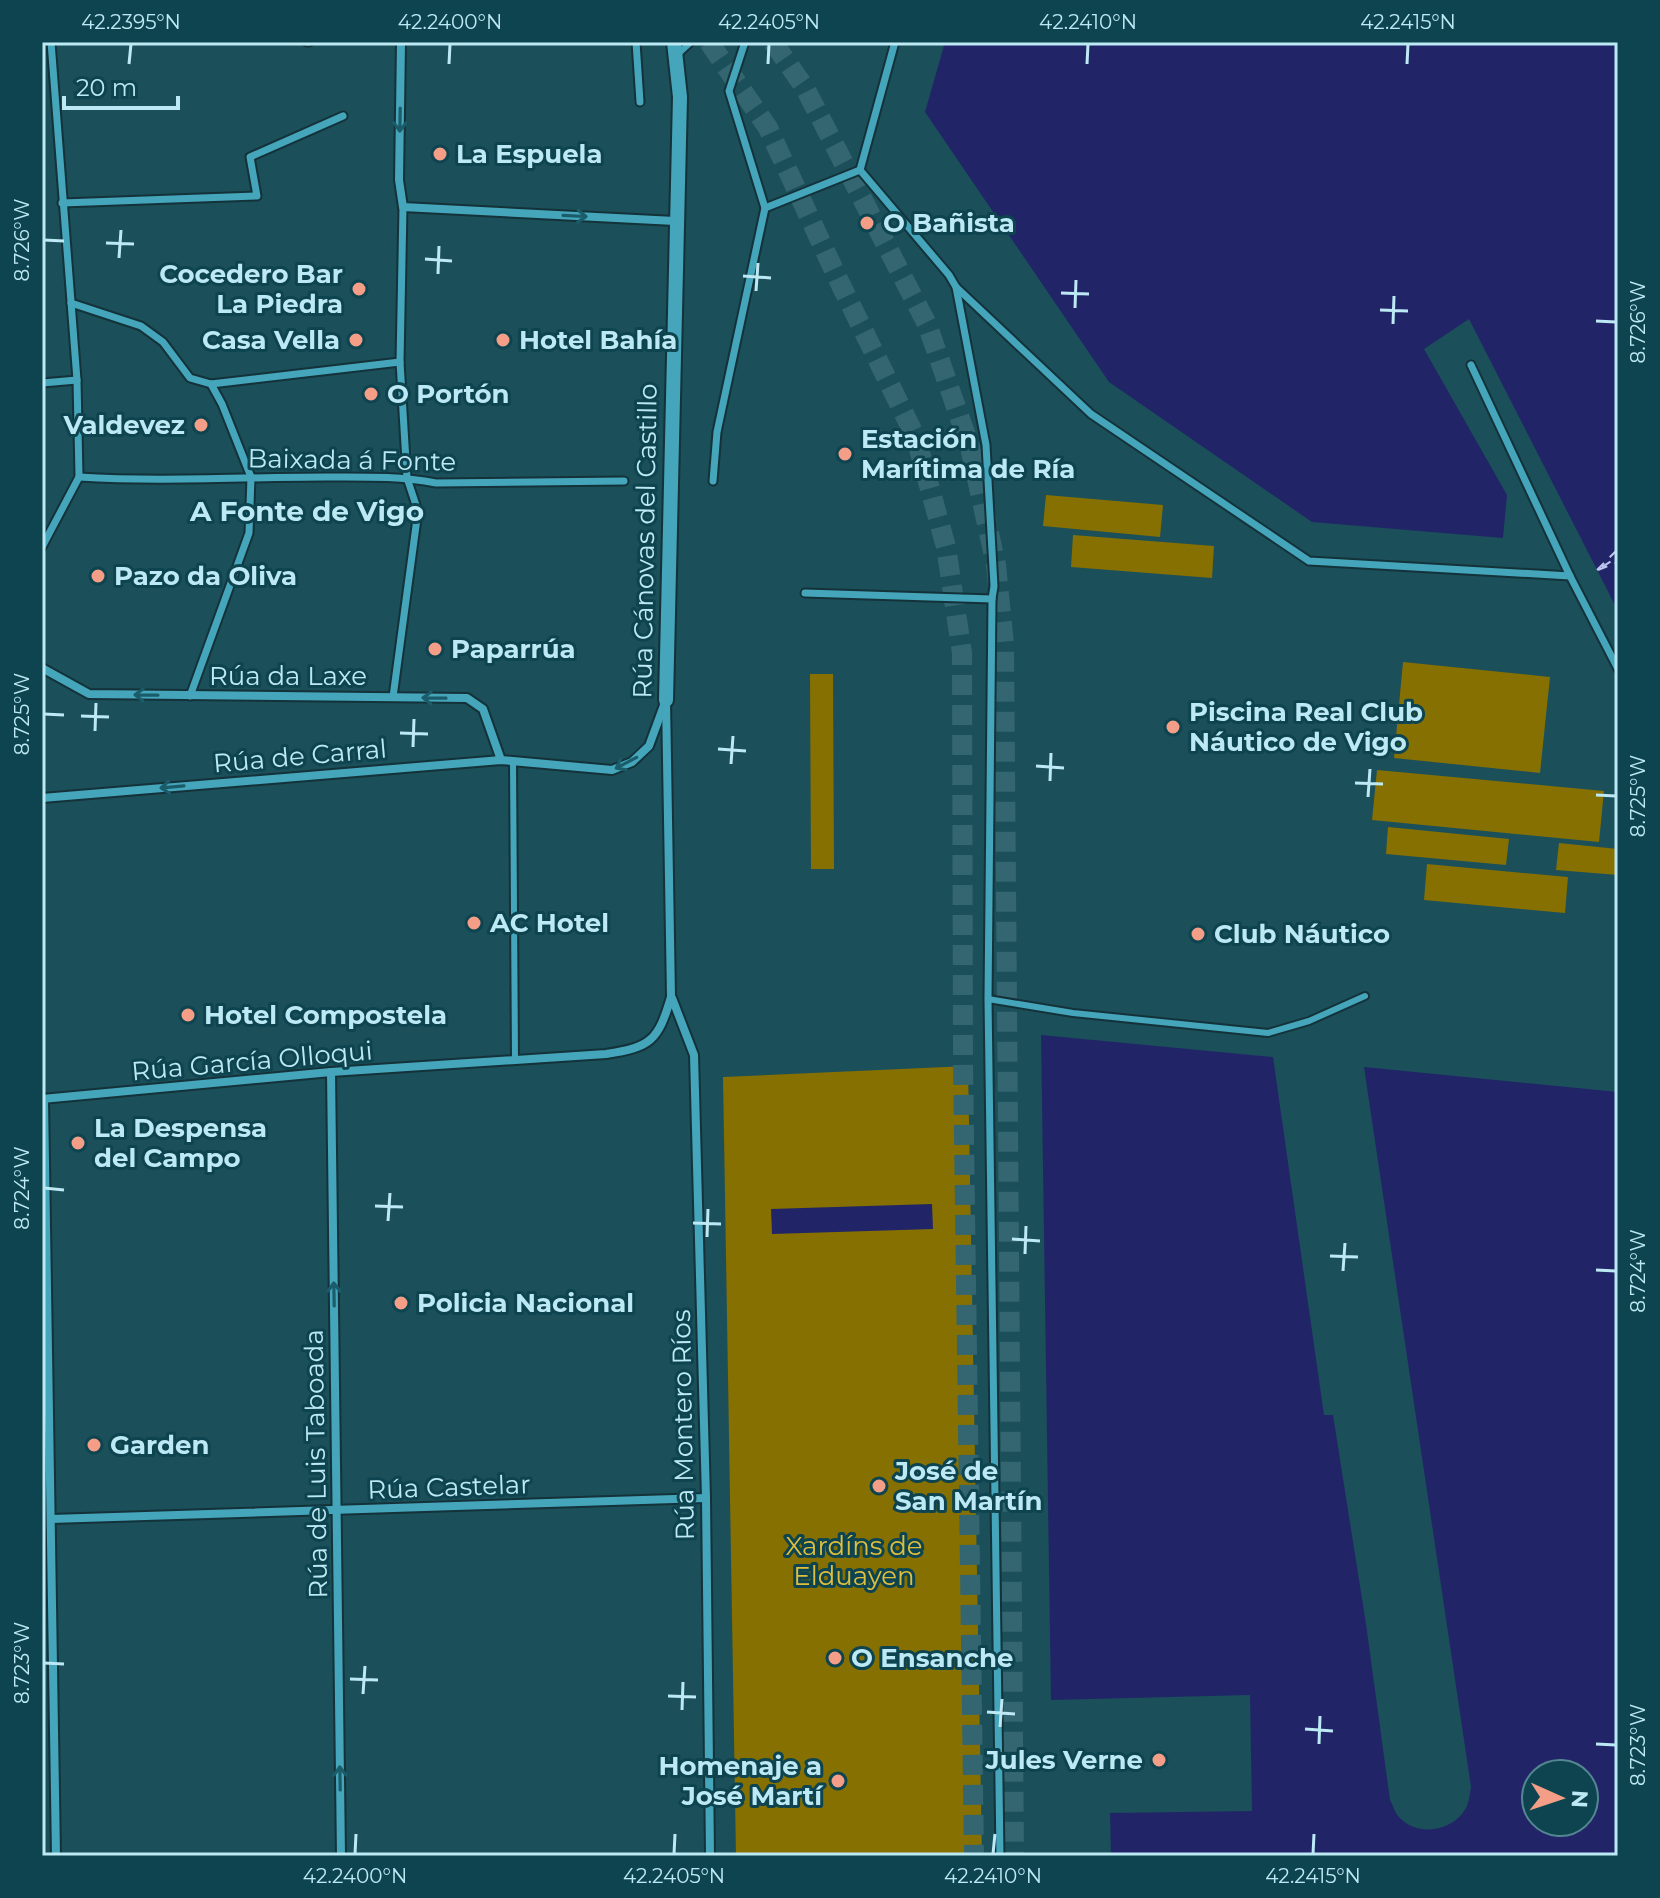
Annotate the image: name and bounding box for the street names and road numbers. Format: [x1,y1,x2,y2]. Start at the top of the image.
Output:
street label: Rúa Cánovas del Castillo [626,383,664,699]
street label: Baixada á Fonte [247,442,457,478]
street label: Rúa da Laxe [209,660,367,692]
street label: Rúa de Carral [212,732,388,780]
street label: Rúa García Olloqui [130,1035,374,1087]
street label: Rúa Montero Ríos [665,1309,701,1541]
street label: Rúa de Luis Taboada [298,1329,334,1599]
street label: Rúa Castelar [367,1468,531,1506]

